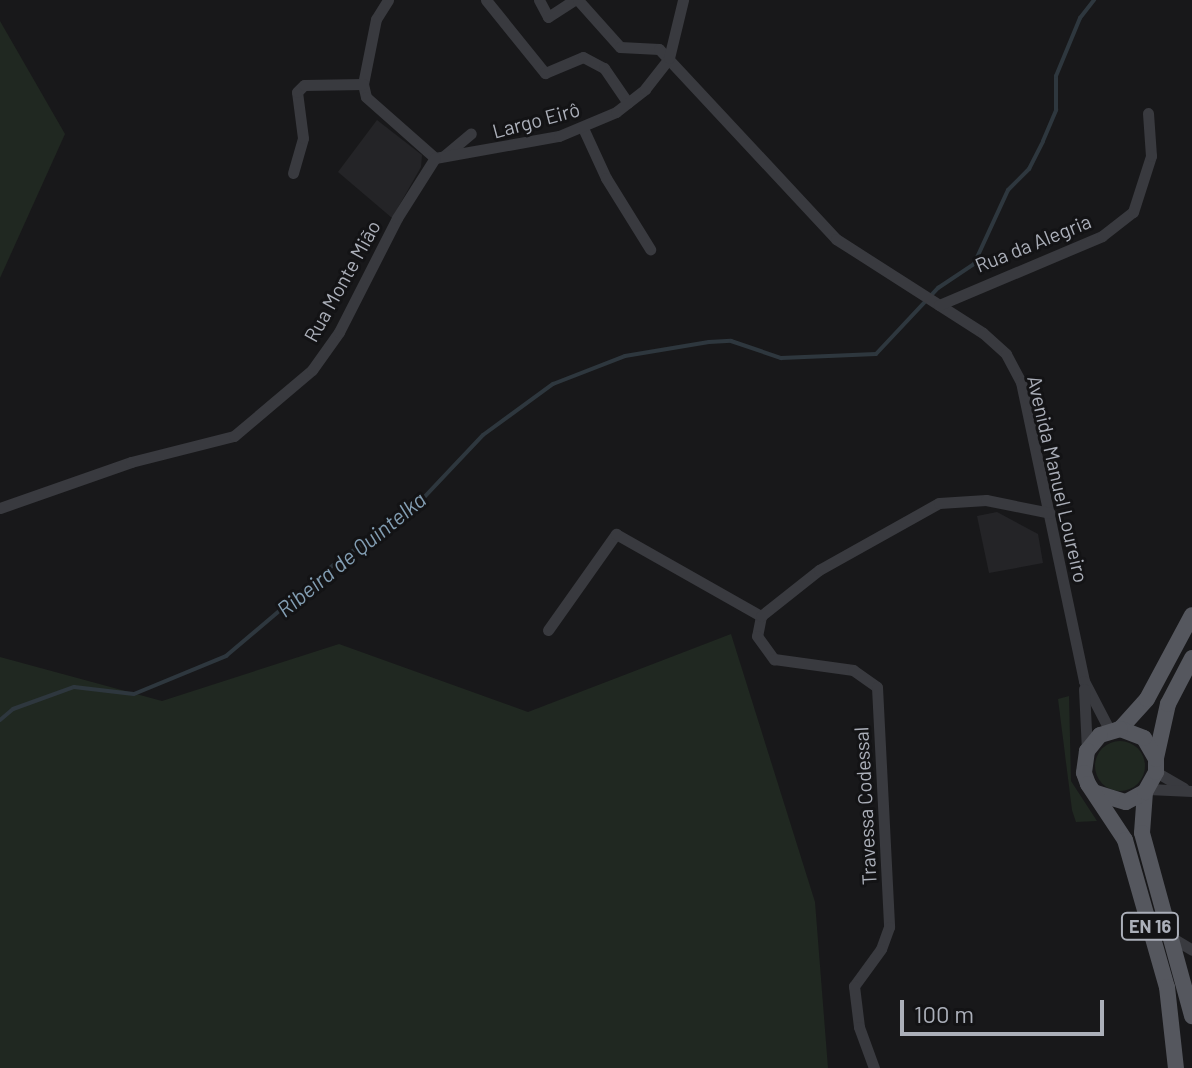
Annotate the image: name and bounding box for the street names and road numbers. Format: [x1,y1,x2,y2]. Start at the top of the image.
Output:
street label: Largo Eirô [490,97,582,143]
street label: Rua da Alegria [971,209,1095,277]
street label: Rua Monte Mião [299,216,385,346]
street label: Avenida Manuel Loureiro [1022,373,1094,585]
street label: Travessa Codessal [849,726,881,886]
road number: EN 16 [1120,912,1180,940]

